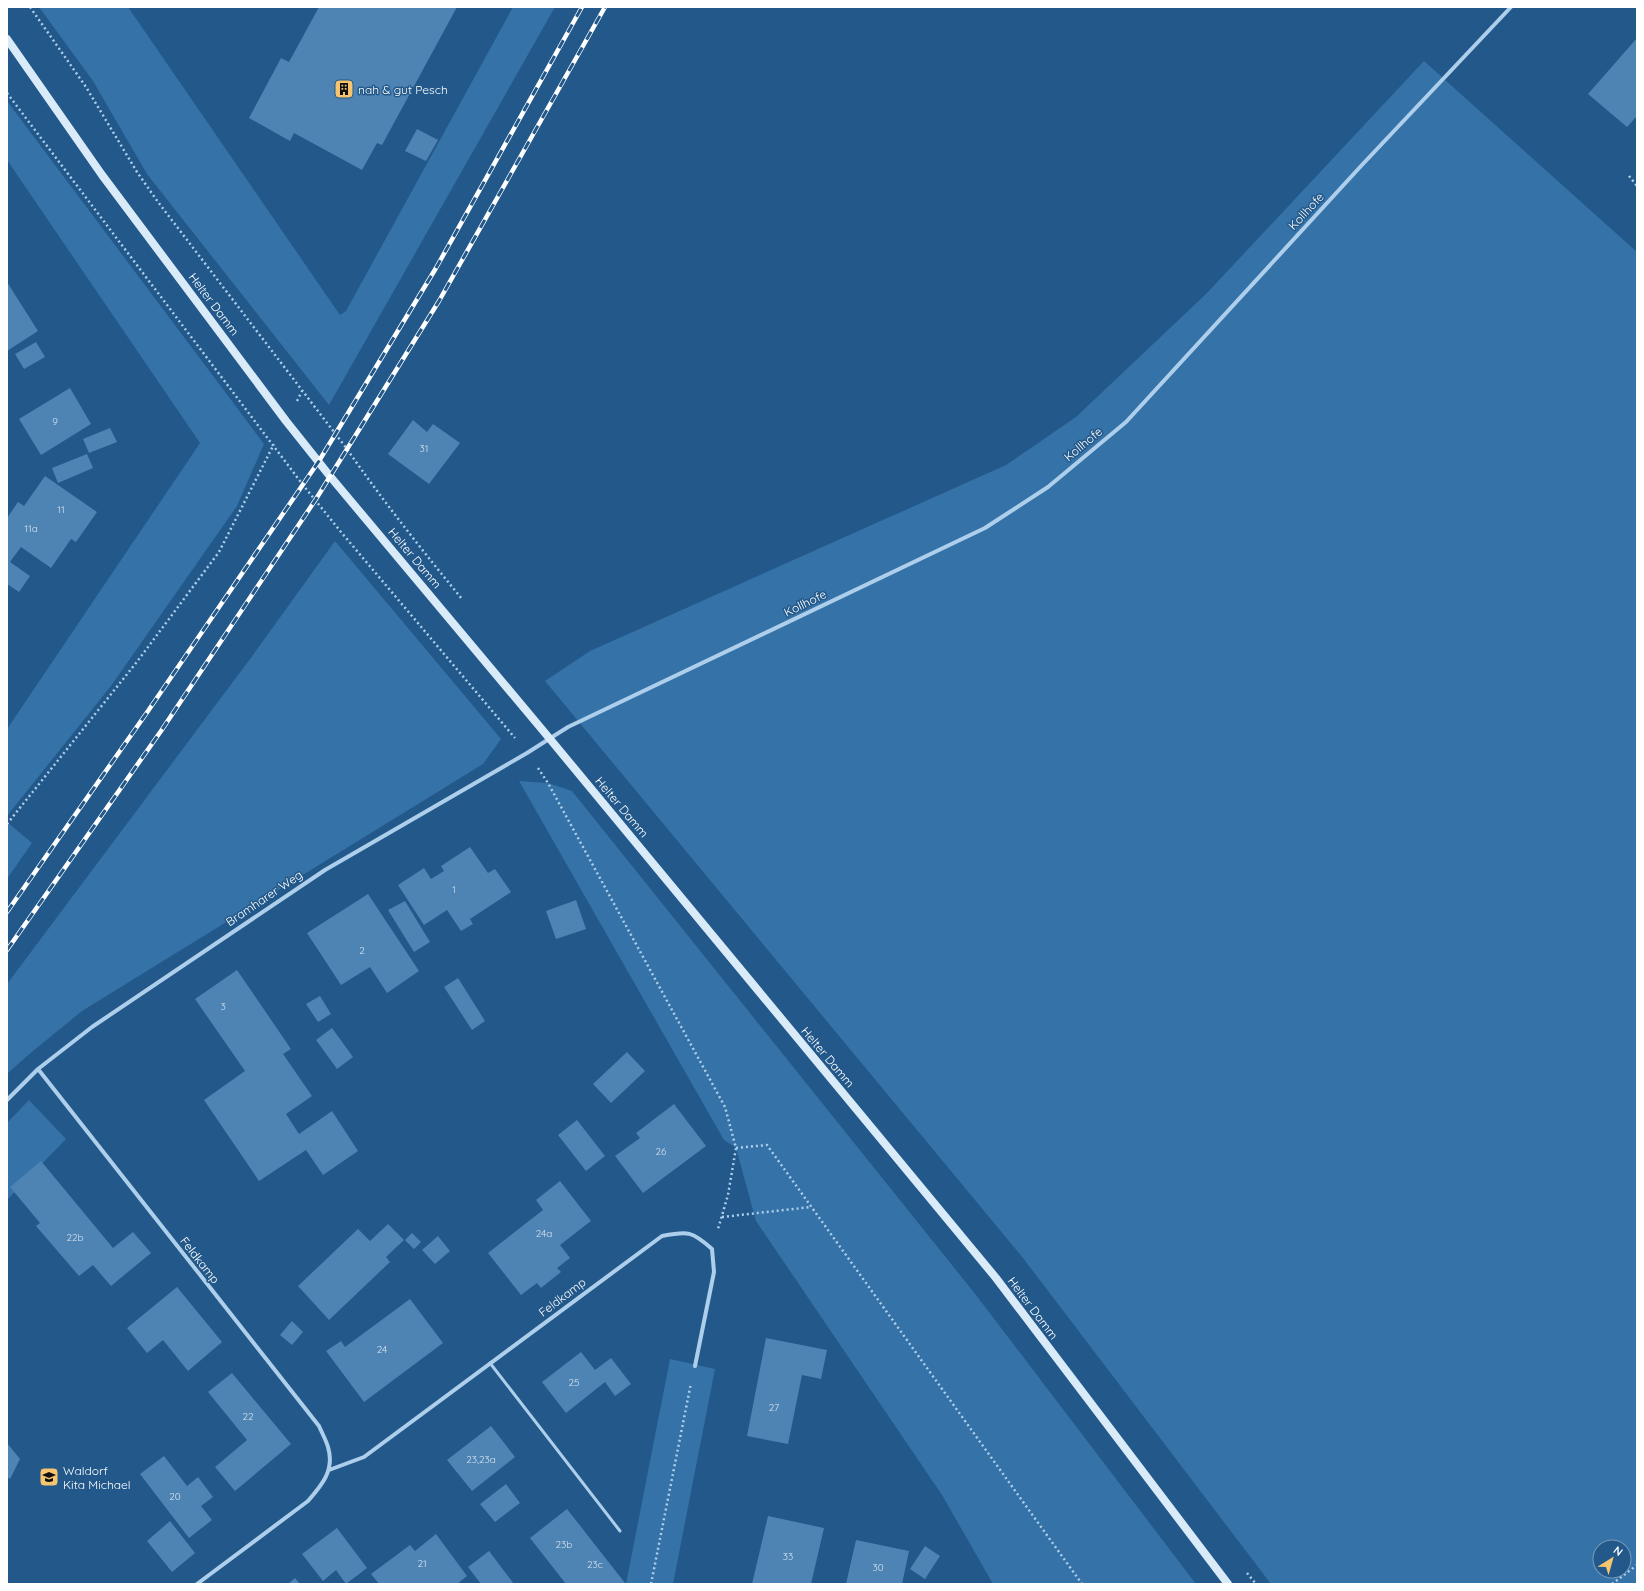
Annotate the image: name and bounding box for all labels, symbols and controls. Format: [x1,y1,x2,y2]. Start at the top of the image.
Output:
building icon: nah & gut Pesch [333,78,355,100]
place label: nah & gut Pesch [358,82,448,97]
street label: Kollhofe [1285,189,1327,233]
street label: Helter Damm [186,270,242,338]
house number: 9 [52,415,58,428]
street label: Kollhofe [1061,424,1105,464]
house number: 31 [420,442,428,455]
house number: 11 [57,503,65,516]
house number: 11a [24,522,38,535]
street label: Helter Damm [385,525,445,591]
street label: Kollhofe [781,586,829,620]
street label: Helter Damm [592,774,652,840]
street label: Bramharer Weg [223,867,305,929]
house number: 1 [452,883,456,896]
house number: 2 [359,944,365,957]
house number: 3 [220,1000,226,1013]
street label: Helter Damm [798,1024,858,1090]
house number: 26 [656,1145,667,1158]
house number: 24a [536,1227,552,1240]
house number: 22b [66,1231,84,1244]
street label: Feldkamp [177,1234,223,1286]
street label: Feldkamp [535,1274,589,1320]
street label: Helter Damm [1005,1274,1061,1342]
house number: 24 [377,1343,387,1356]
house number: 25 [569,1376,580,1389]
house number: 27 [769,1401,779,1414]
house number: 22 [242,1410,254,1423]
house number: 23,23a [466,1453,496,1466]
place label: Waldorf Kita Michael [63,1463,131,1492]
school or university icon: Waldorf Kita Michael [38,1466,60,1488]
house number: 20 [169,1490,181,1503]
house number: 23b [556,1538,572,1551]
north arrow [1592,1539,1632,1579]
text: N [1611,1543,1625,1559]
house number: 33 [783,1550,793,1563]
house number: 21 [417,1557,427,1570]
house number: 23c [587,1558,603,1571]
house number: 30 [872,1561,884,1574]

